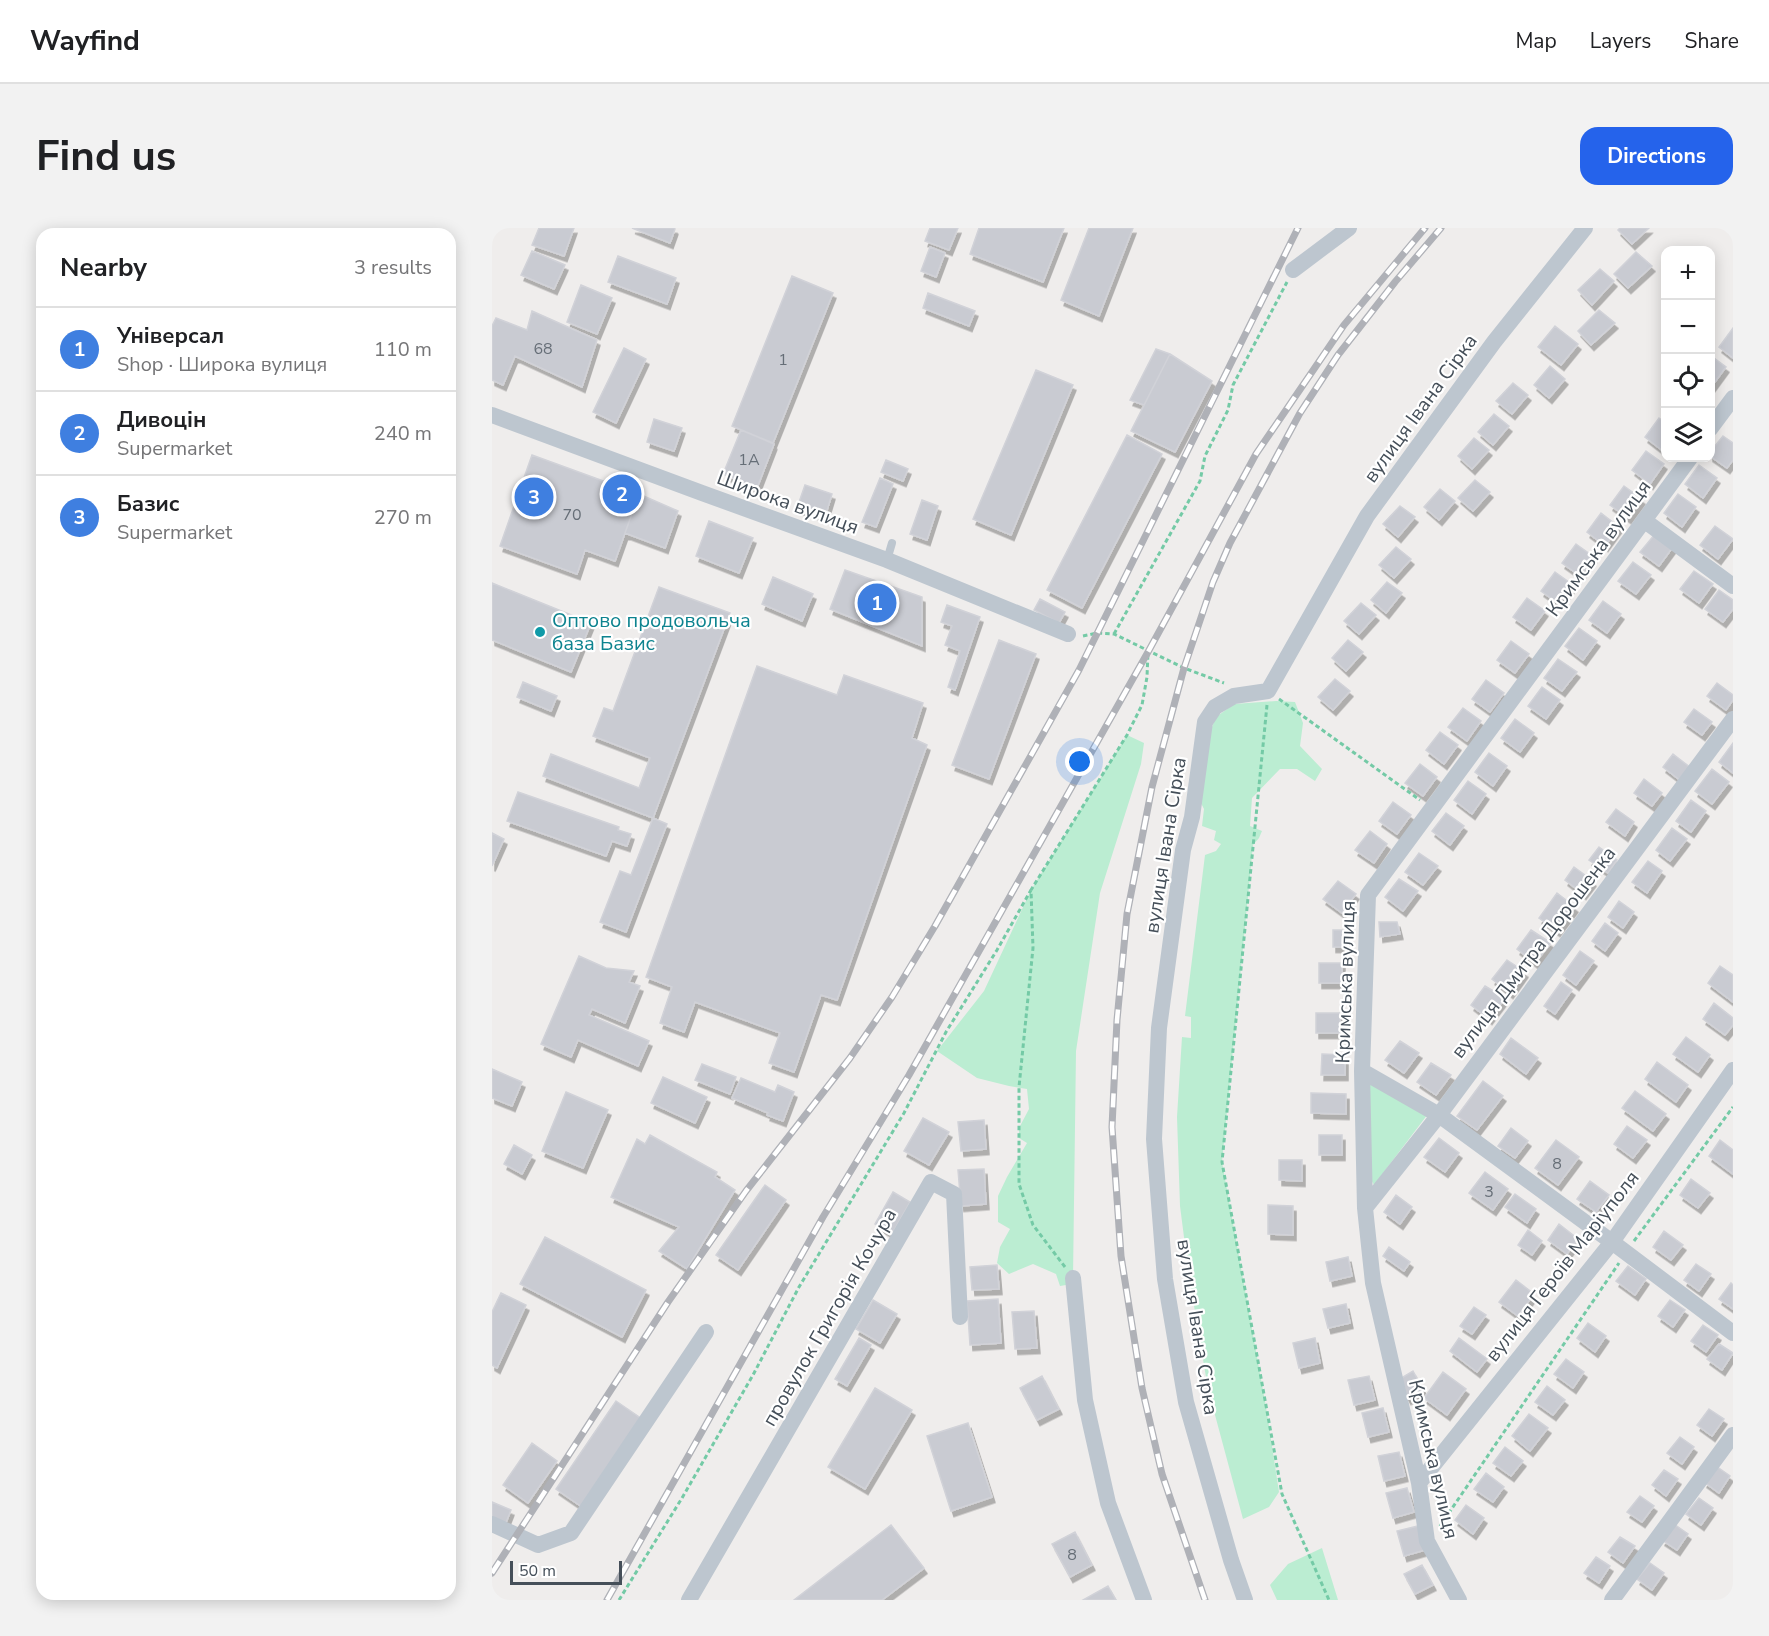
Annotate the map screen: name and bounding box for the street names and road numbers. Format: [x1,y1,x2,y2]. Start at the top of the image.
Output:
street label: вулиця Івана Сірка [1357,328,1484,488]
street label: Широка вулиця [713,464,862,541]
street label: Кримська вулиця [1540,474,1657,622]
street label: вулиця Івана Сірка [1138,755,1193,935]
street label: вулиця Дмитра Дорошенка [1445,841,1622,1064]
street label: Кримська вулиця [1329,900,1362,1064]
street label: вулиця Героїв Маріуполя [1479,1165,1645,1367]
street label: провулок Григорія Кочура [756,1203,903,1431]
street label: вулиця Івана Сірка [1170,1237,1225,1417]
street label: Кримська вулиця [1402,1377,1465,1542]

